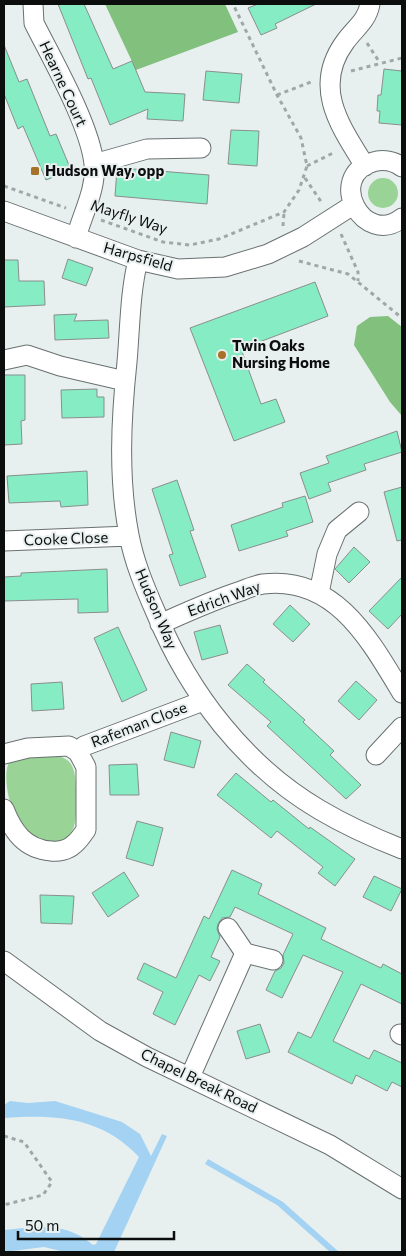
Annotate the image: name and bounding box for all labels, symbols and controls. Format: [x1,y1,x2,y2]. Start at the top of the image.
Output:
street label: Hearne Court [36,38,92,129]
place label: Hudson Way, opp [45,161,164,179]
marker: Hudson Way, opp [29,165,41,177]
street label: Mayfly Way [88,195,170,237]
street label: Harpsfield [102,238,175,274]
place label: Twin Oaks Nursing Home [232,336,330,371]
marker: Twin Oaks Nursing Home [216,349,228,361]
street label: Cooke Close [23,528,109,548]
street label: Hudson Way [132,566,182,652]
street label: Edrich Way [185,576,263,620]
street label: Rafeman Close [88,697,189,751]
street label: Chapel Break Road [138,1044,261,1116]
scale bar [18,1208,174,1240]
text: 50 m [25,1216,59,1234]

